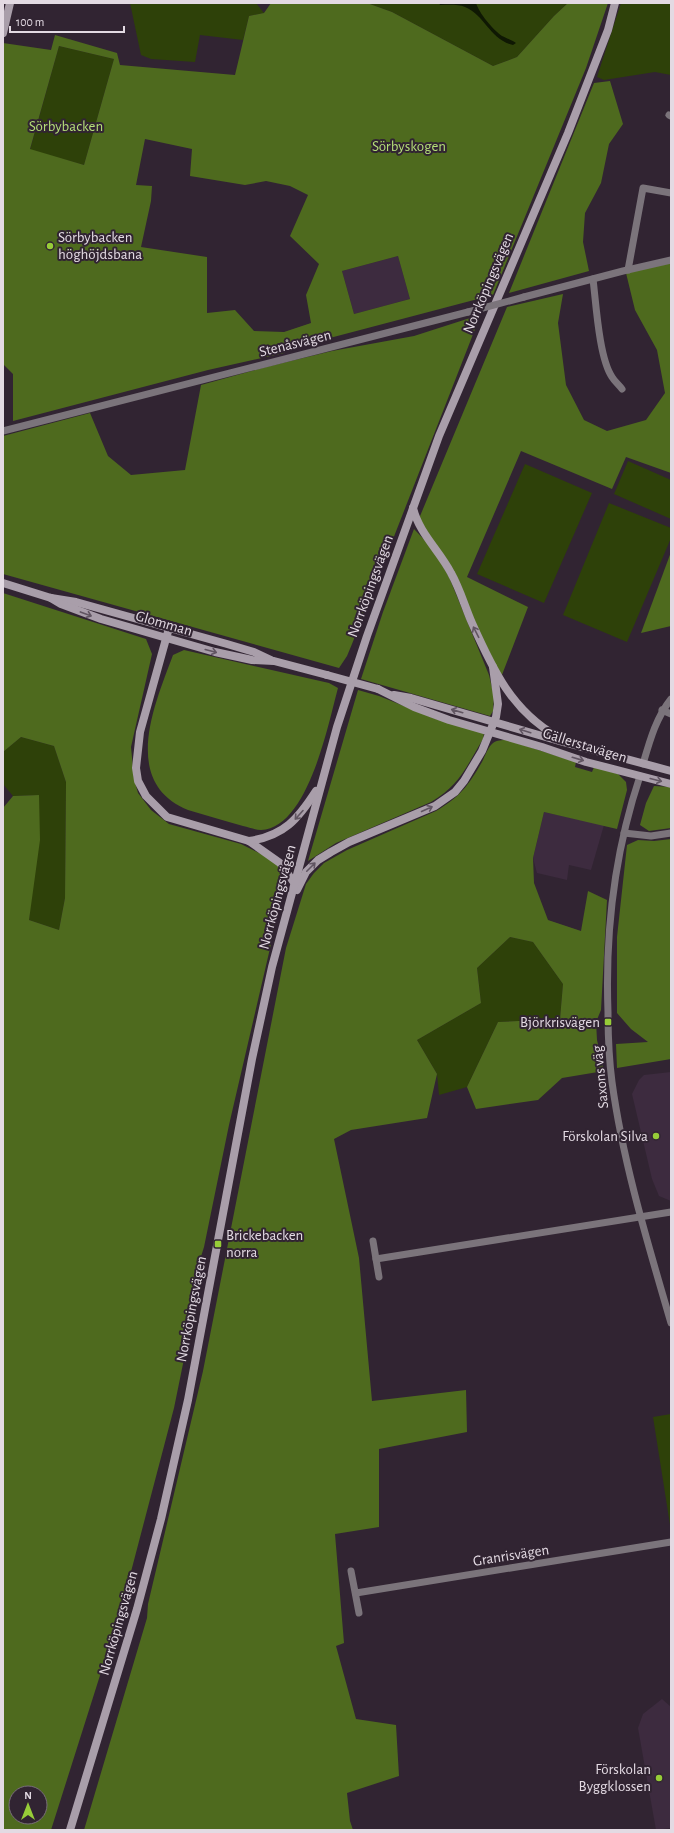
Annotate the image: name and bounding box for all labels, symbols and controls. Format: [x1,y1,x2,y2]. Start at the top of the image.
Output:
scale bar [10,8,124,34]
text: 100 m [16,16,44,28]
park label: Sörbybacken [29,119,103,134]
park label: Sörbyskogen [372,139,446,154]
place label: Sörbybacken höghöjdsbana [58,230,142,262]
street label: Norrköpingsvägen [461,231,516,336]
marker: Sörbybacken höghöjdsbana [45,241,55,251]
street label: Stenåsvägen [258,327,333,360]
street label: Norrköpingsvägen [345,533,396,639]
street label: Glomman [134,608,194,639]
one-way arrow [80,610,92,618]
one-way arrow [472,626,480,638]
one-way arrow [204,648,217,655]
one-way arrow [451,707,464,714]
street label: Gällerstavägen [541,726,629,765]
one-way arrow [518,727,531,734]
one-way arrow [571,756,584,763]
one-way arrow [649,777,662,785]
one-way arrow [420,805,432,813]
one-way arrow [295,810,304,820]
street label: Norrköpingsvägen [256,843,299,951]
one-way arrow [306,862,316,872]
place label: Björkrisvägen [520,1015,600,1030]
marker: Björkrisvägen [603,1017,613,1027]
street label: Saxons väg [590,1044,611,1109]
place label: Förskolan Silva [562,1129,648,1144]
marker: Förskolan Silva [651,1131,661,1141]
place label: Brickebacken norra [226,1228,303,1260]
marker: Brickebacken norra [213,1239,223,1249]
street label: Norrköpingsvägen [174,1255,209,1363]
street label: Granrisvägen [472,1542,550,1569]
street label: Norrköpingsvägen [96,1569,141,1677]
place label: Förskolan Byggklossen [579,1762,651,1794]
marker: Förskolan Byggklossen [654,1773,664,1783]
north arrow [8,1785,48,1825]
text: N [24,1790,32,1801]

